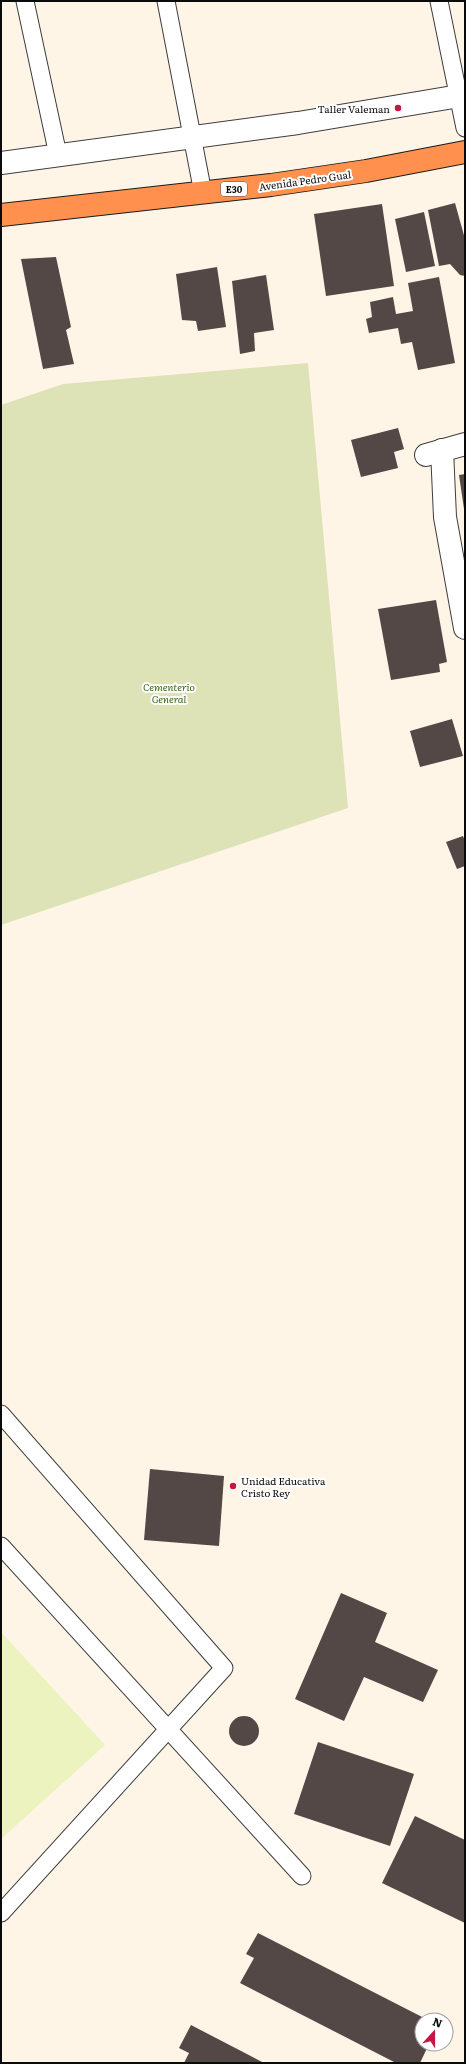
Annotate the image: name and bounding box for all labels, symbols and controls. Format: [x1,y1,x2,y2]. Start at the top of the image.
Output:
place label: Taller Valeman [317,101,390,116]
marker: Taller Valeman [393,103,403,113]
street label: Avenida Pedro Gual [258,166,353,194]
road number: E30 [221,182,247,196]
park label: Cementerio General [143,679,195,706]
place label: Unidad Educativa Cristo Rey [241,1473,326,1500]
marker: Unidad Educativa Cristo Rey [228,1481,238,1491]
north arrow [414,2012,454,2052]
text: N [431,2013,445,2031]

